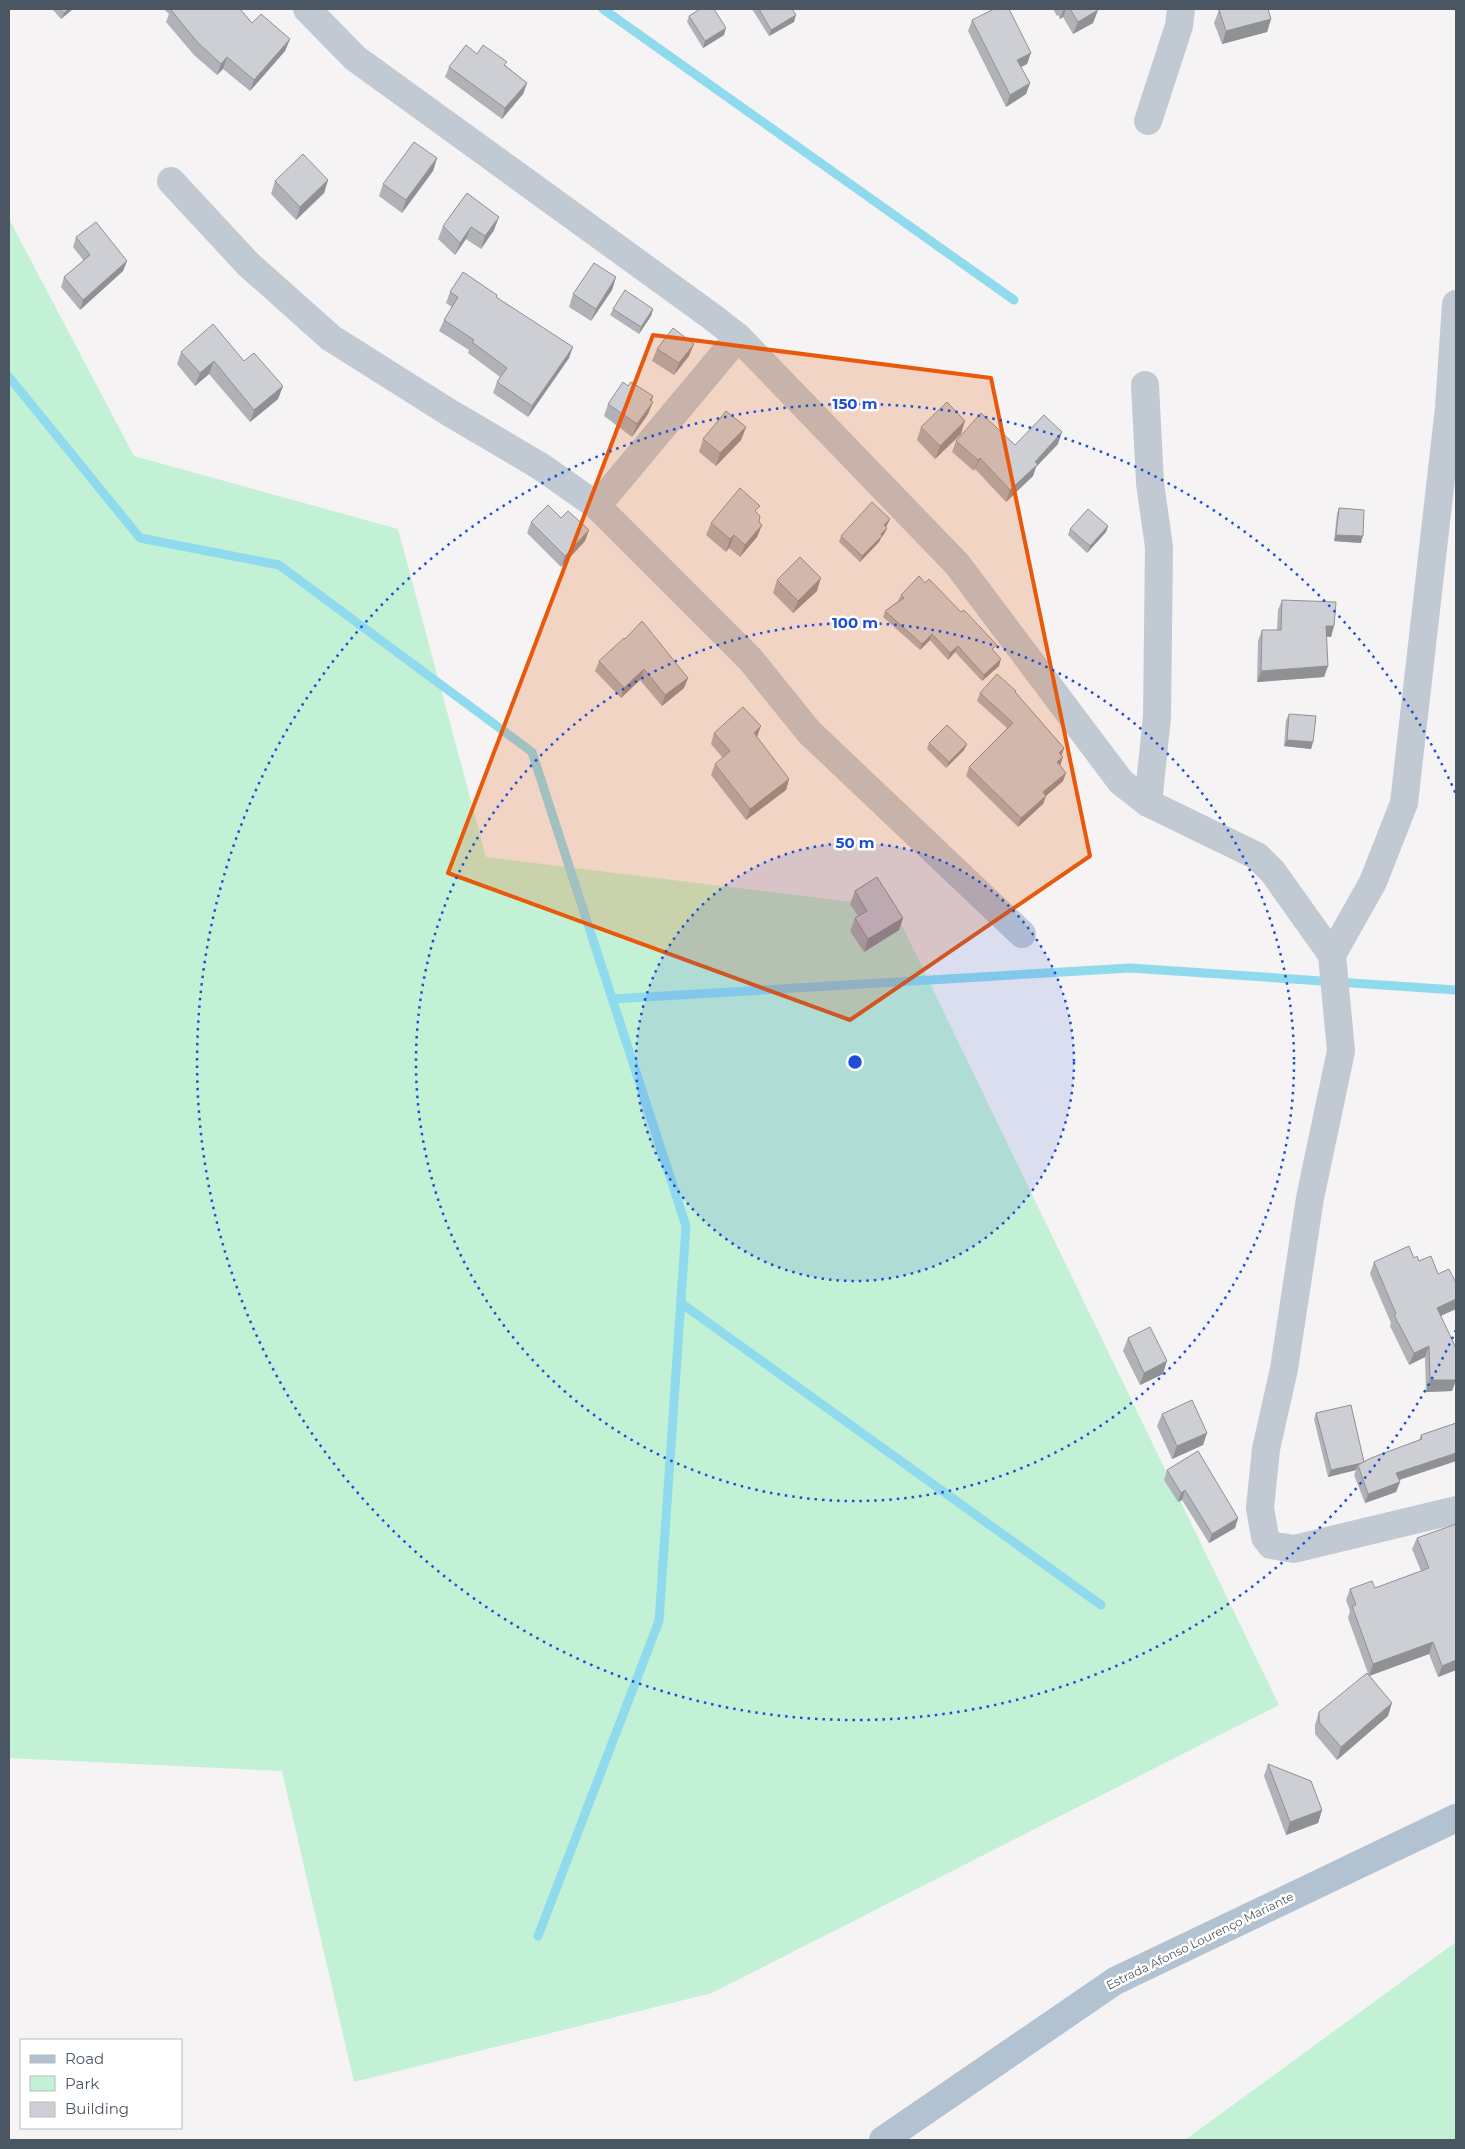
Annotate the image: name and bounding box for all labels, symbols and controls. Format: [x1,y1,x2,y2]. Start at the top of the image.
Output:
text: 150 m [833,394,877,413]
text: 100 m [832,613,878,632]
text: 50 m [835,833,875,852]
centre of rings [846,1053,864,1071]
street label: Estrada Afonso Lourenço Mariante [1104,1889,1296,1993]
legend [20,2039,182,2129]
text: Road [65,2049,104,2068]
text: Park [65,2074,99,2093]
text: Building [65,2099,129,2118]

